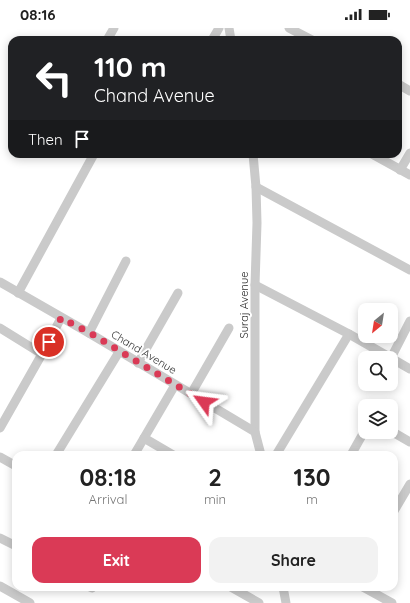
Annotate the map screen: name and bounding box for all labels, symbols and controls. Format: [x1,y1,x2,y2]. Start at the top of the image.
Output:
text: 08:16 [20,5,56,24]
text: 110 m [94,49,167,84]
icon: left [28,52,80,104]
text: Chand Avenue [94,84,215,107]
icon: arrive [71,128,93,150]
text: Then [28,130,63,149]
street label: Suraj Avenue [237,272,251,338]
north arrow [358,303,398,343]
map controls [358,303,398,439]
pin [32,325,66,359]
street label: Chand Avenue [109,327,179,377]
icon: arrive [38,331,60,353]
button: search [358,351,398,391]
position arrow [183,381,225,423]
button: layers [358,399,398,439]
text: 08:18 [79,462,136,492]
text: 2 [208,462,222,492]
text: 130 [294,462,331,492]
text: Arrival [88,491,127,507]
text: min [204,491,226,507]
text: m [306,491,318,507]
button: Exit [32,537,201,583]
button: Share [209,537,378,583]

